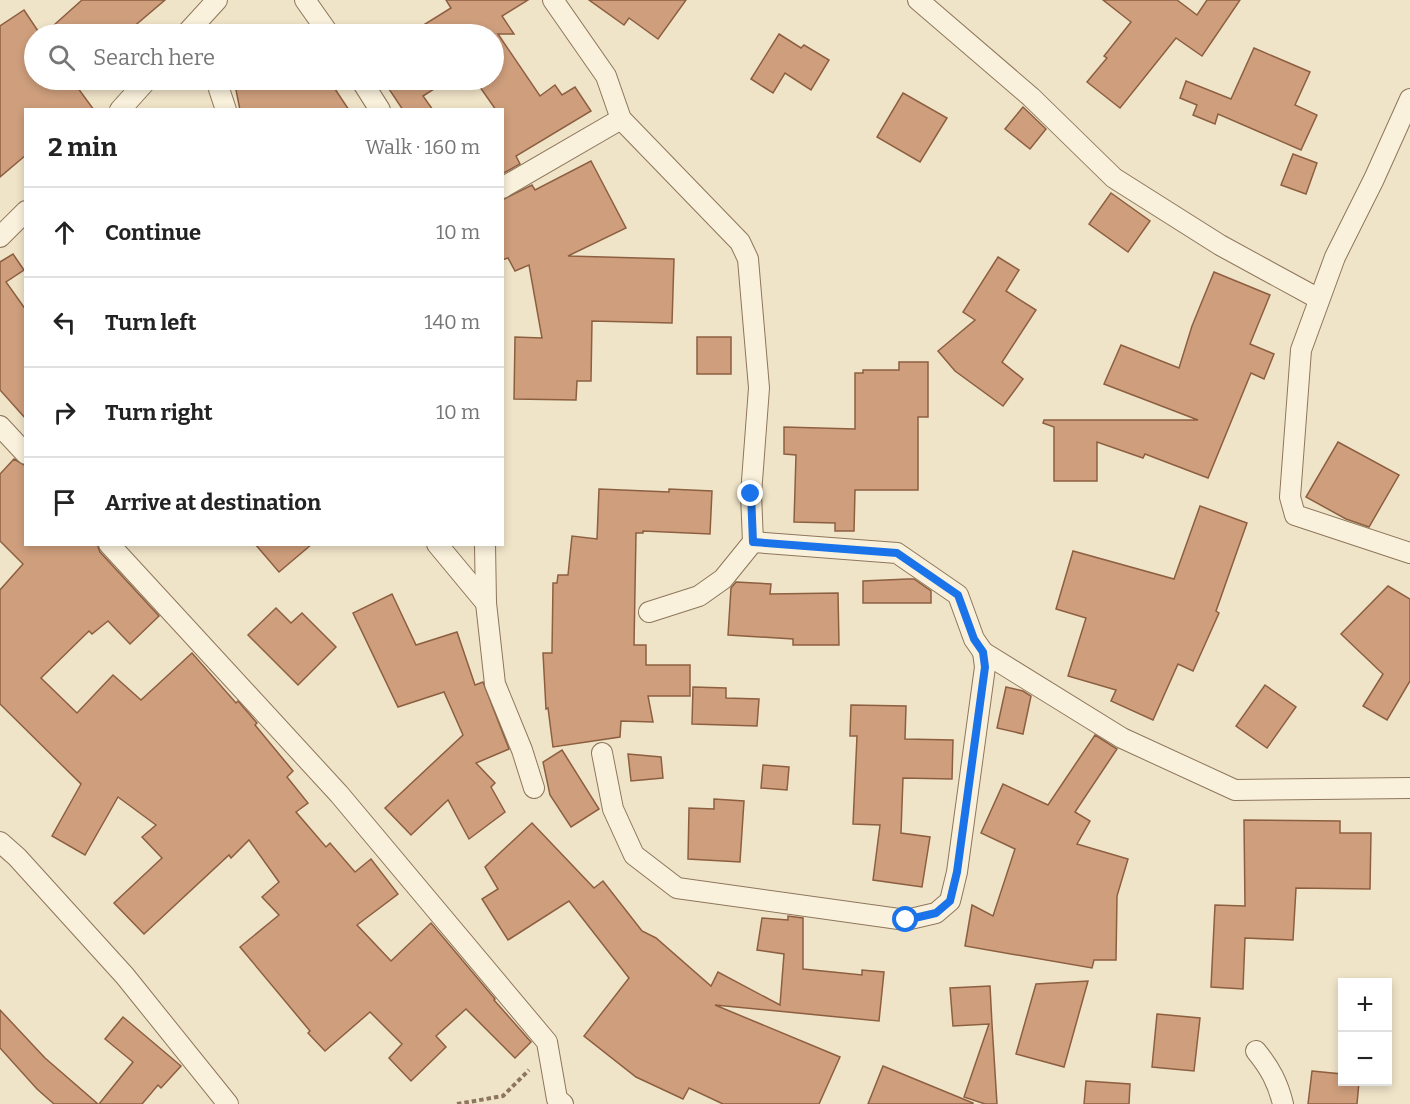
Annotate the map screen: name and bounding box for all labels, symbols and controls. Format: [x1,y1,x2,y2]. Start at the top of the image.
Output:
search box [24,24,504,90]
icon: search [45,41,78,74]
text: Search here [93,44,215,71]
text: 2 min [48,132,117,163]
text: Walk · 160 m [365,135,480,159]
icon: ahead [48,216,81,249]
text: Continue [105,219,201,246]
text: 10 m [436,220,480,244]
icon: left [48,306,81,339]
text: Turn left [105,309,197,336]
text: 140 m [424,310,480,334]
icon: right [48,396,81,429]
text: Turn right [105,399,213,426]
text: 10 m [436,400,480,424]
route end [737,480,763,506]
icon: arrive [48,486,81,519]
text: Arrive at destination [105,489,321,516]
route start [892,906,918,932]
map controls [1338,978,1392,1086]
button: + [1338,978,1392,1032]
button: − [1338,1032,1392,1086]

